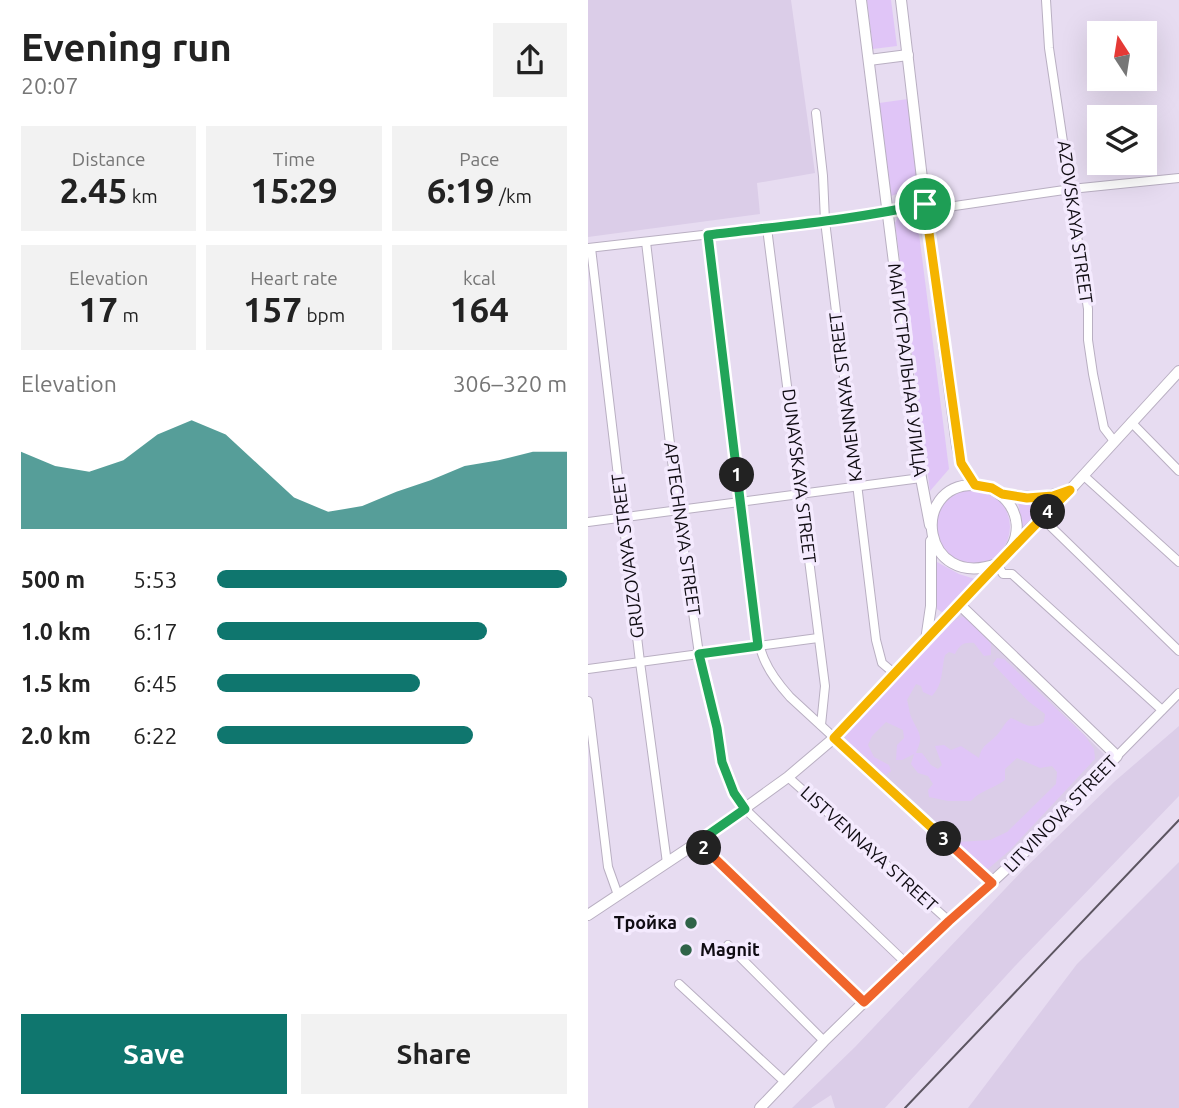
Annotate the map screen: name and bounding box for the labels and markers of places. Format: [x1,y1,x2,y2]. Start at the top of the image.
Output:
pin [895,174,955,234]
pin: 1 [720,458,754,492]
pin: 4 [1030,494,1065,530]
pin: 3 [926,822,962,856]
pin: 2 [687,830,722,866]
place label: Тройка [614,912,677,932]
marker: Тройка [683,915,699,931]
place label: Magnit [700,939,760,959]
marker: Magnit [678,942,694,958]

